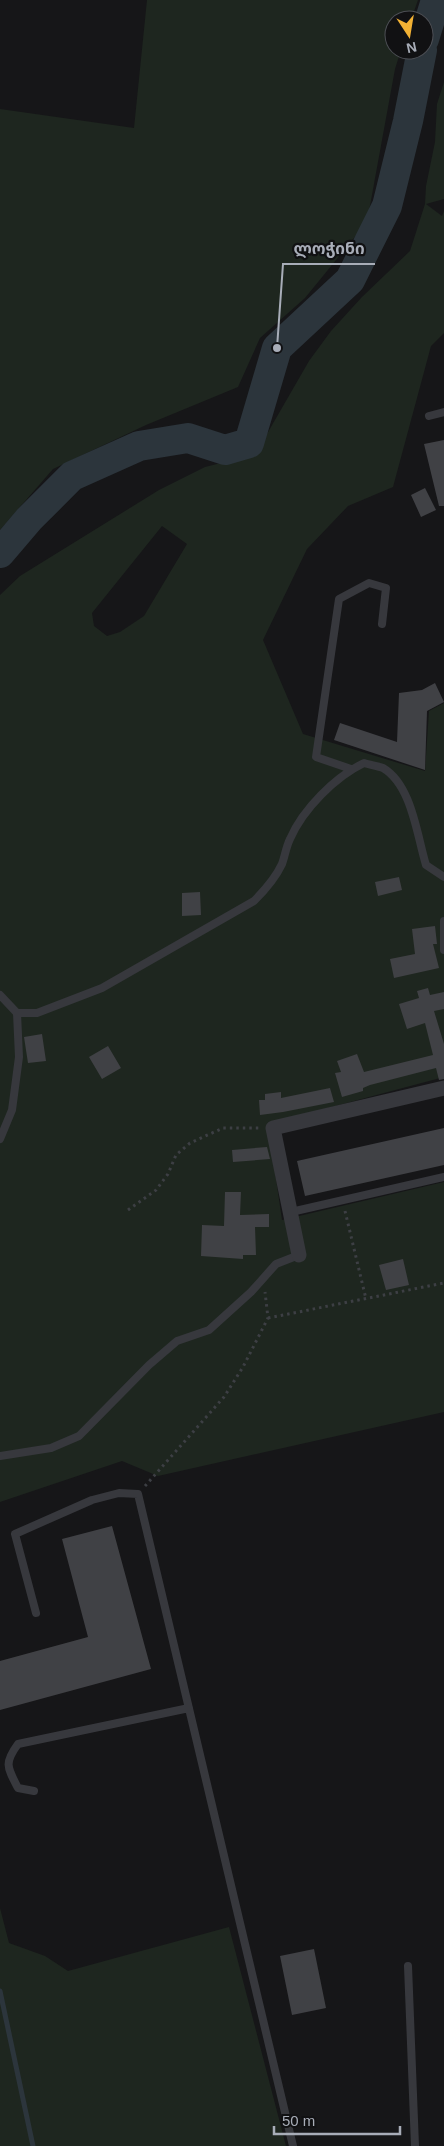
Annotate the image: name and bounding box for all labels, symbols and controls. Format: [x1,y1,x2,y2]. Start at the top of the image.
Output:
north arrow [384,10,434,60]
text: N [405,39,418,57]
callout: ლოჭინი [283,233,375,264]
text: ლოჭინი [293,240,365,259]
scale bar [274,2104,400,2136]
text: 50 m [282,2112,315,2129]

